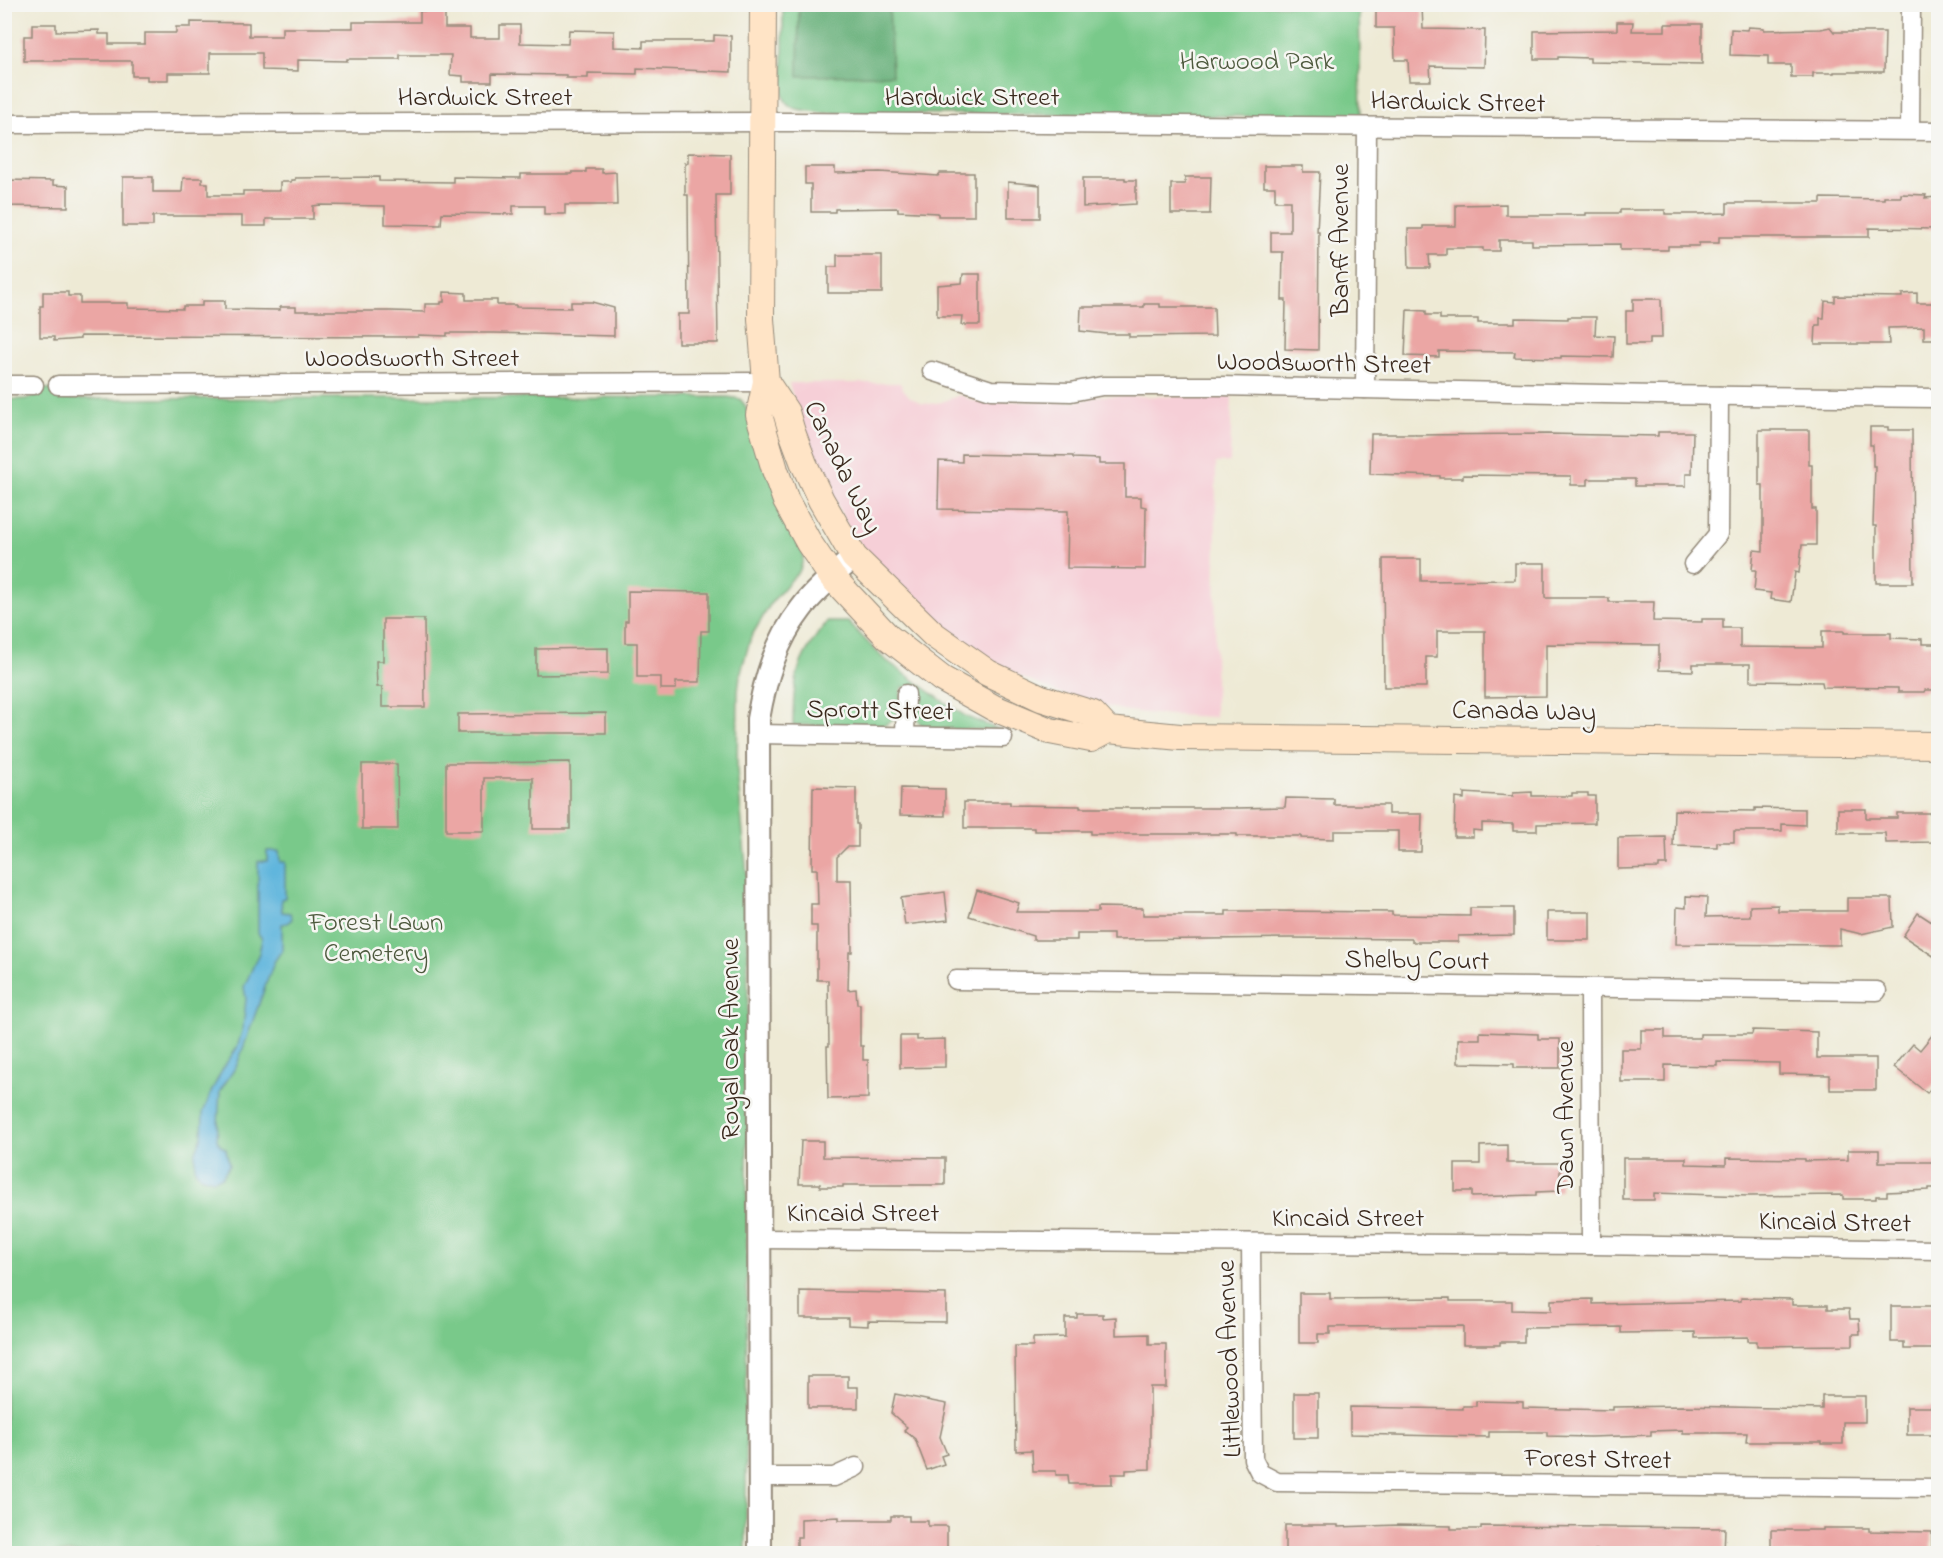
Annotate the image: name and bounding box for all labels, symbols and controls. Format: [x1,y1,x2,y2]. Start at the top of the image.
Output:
park label: Harwood Park [1180,43,1335,82]
street label: Hardwick Street [398,79,573,118]
street label: Hardwick Street [885,79,1060,118]
street label: Hardwick Street [1370,82,1546,125]
street label: Banff Avenue [1322,163,1361,317]
street label: Woodsworth Street [305,340,519,379]
street label: Woodsworth Street [1216,343,1432,386]
street label: Canada Way [793,395,891,542]
street label: Sprott Street [806,691,954,732]
street label: Canada Way [1451,692,1596,733]
park label: Forest Lawn Cemetery [308,904,443,974]
street label: Royal Oak Avenue [712,937,751,1140]
street label: Shelby Court [1344,941,1490,982]
street label: Dawn Avenue [1547,1040,1586,1194]
street label: Kincaid Street [787,1195,939,1234]
street label: Kincaid Street [1272,1200,1424,1239]
street label: Kincaid Street [1758,1203,1912,1244]
street label: Littlewood Avenue [1208,1258,1253,1458]
street label: Forest Street [1523,1440,1672,1481]

